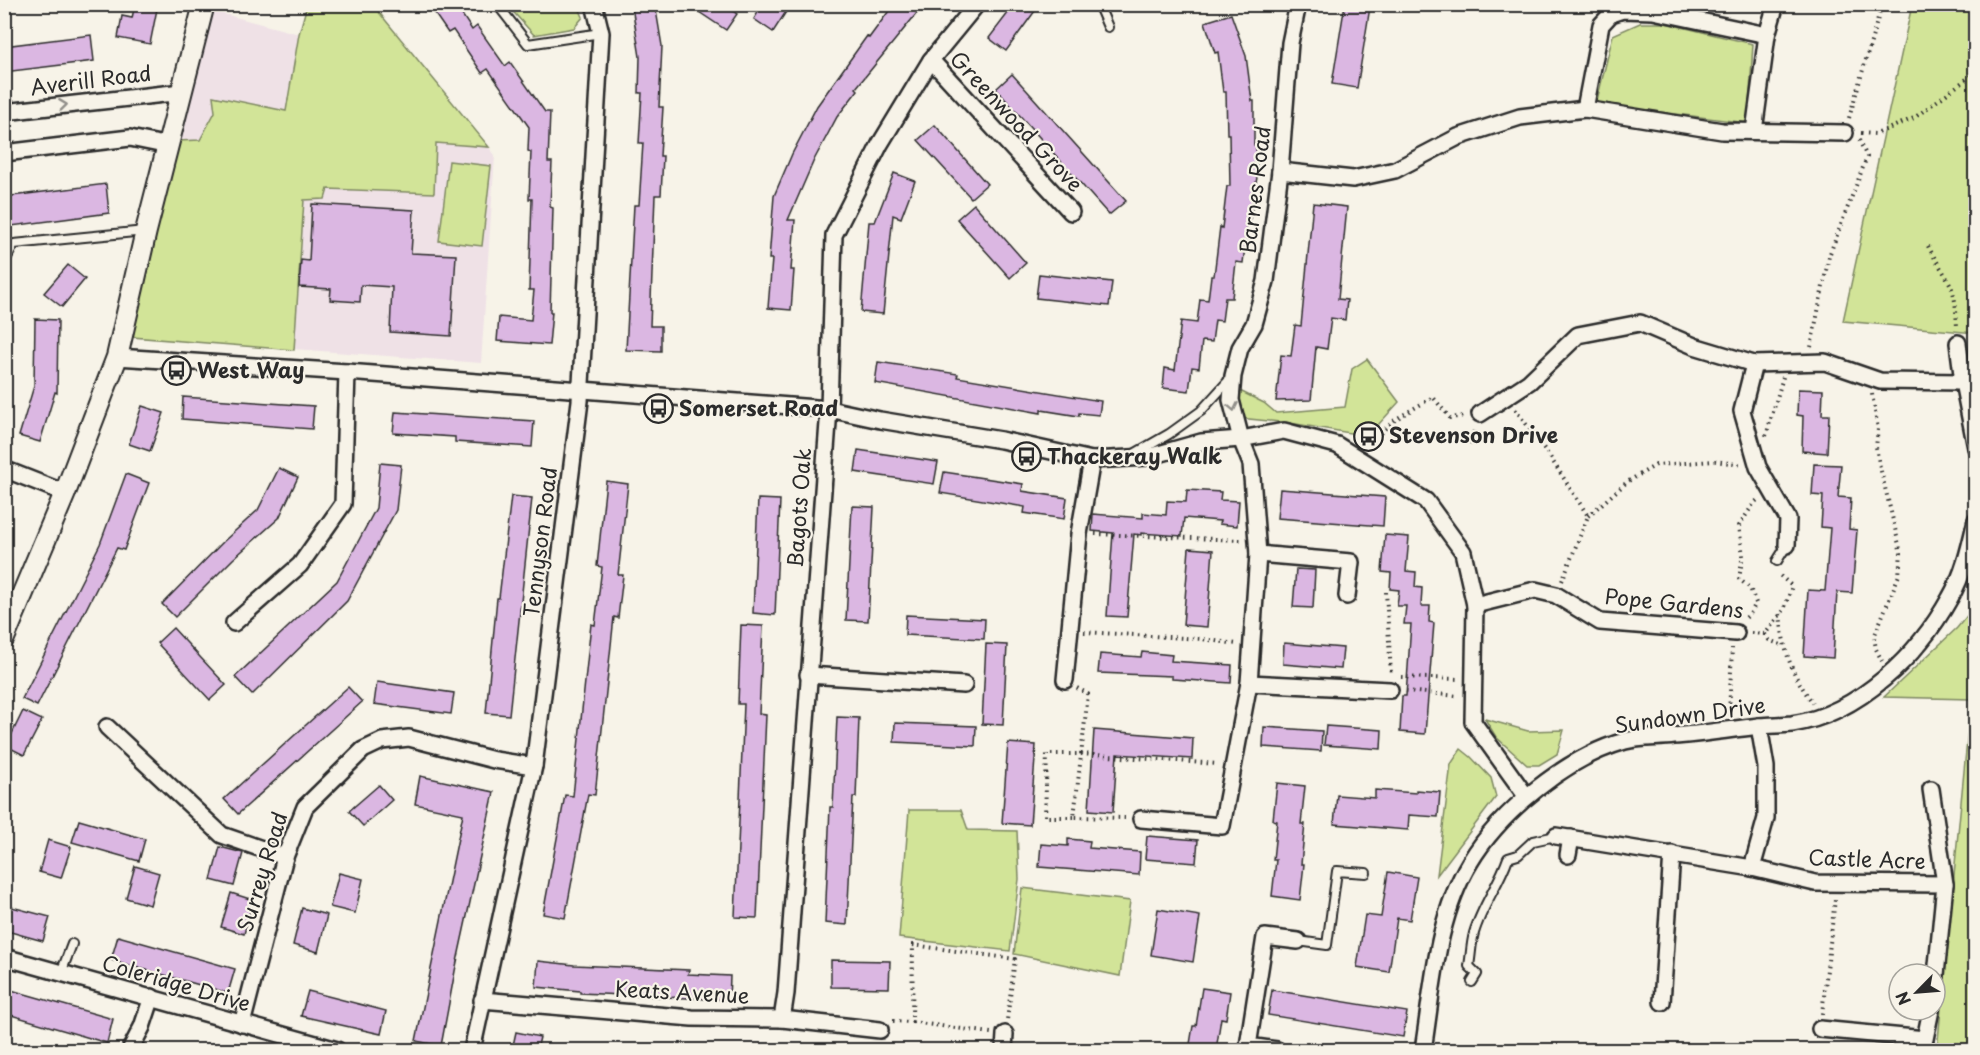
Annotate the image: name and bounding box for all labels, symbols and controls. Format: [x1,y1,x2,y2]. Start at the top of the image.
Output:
street label: Greenwood Grove [943,43,1091,198]
street label: Averill Road [28,56,153,102]
one-way arrow [58,99,67,112]
street label: Barnes Road [1230,124,1278,255]
place label: West Way [197,353,304,385]
bus stop icon: West Way [160,355,192,387]
place label: Somerset Road [679,391,838,423]
bus stop icon: Somerset Road [642,393,674,425]
one-way arrow [1226,402,1239,412]
place label: Stevenson Drive [1389,418,1558,450]
bus stop icon: Stevenson Drive [1352,420,1384,452]
place label: Thackeray Walk [1047,439,1222,471]
bus stop icon: Thackeray Walk [1010,441,1042,473]
street label: Bagots Oak [778,447,818,569]
street label: Tennyson Road [514,465,564,619]
street label: Pope Gardens [1603,579,1745,625]
street label: Sundown Drive [1612,688,1767,740]
street label: Surrey Road [228,808,294,935]
street label: Castle Acre [1808,840,1926,876]
street label: Coleridge Drive [98,946,255,1019]
north arrow [1887,962,1947,1022]
street label: Keats Avenue [614,972,750,1011]
text: N [1889,988,1916,1010]

